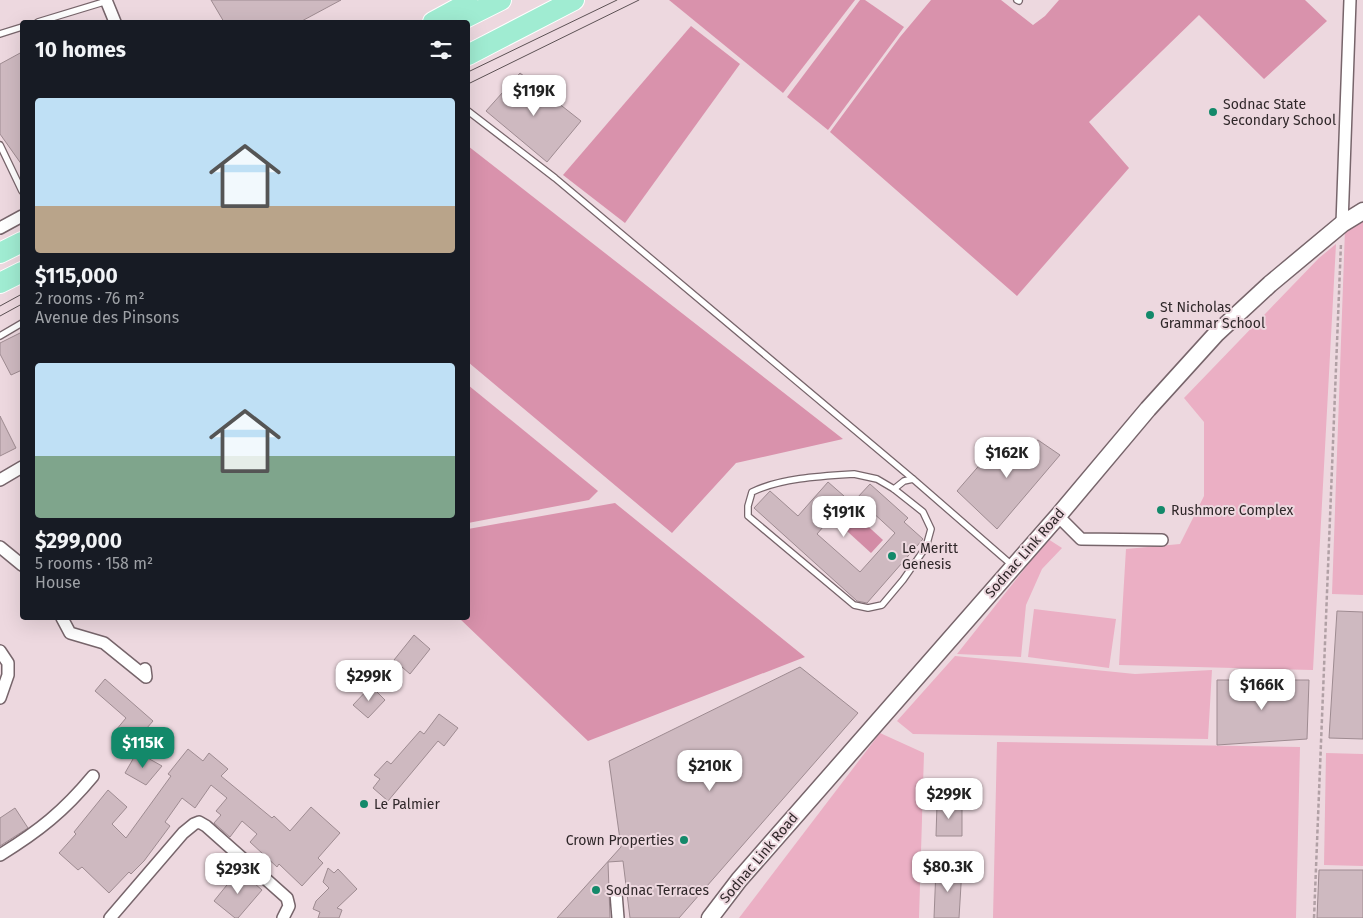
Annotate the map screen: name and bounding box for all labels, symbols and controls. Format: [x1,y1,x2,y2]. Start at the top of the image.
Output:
icon: filters [427,36,455,64]
text: 10 homes [35,37,126,63]
pin: $119K [499,74,569,117]
text: $119K [513,81,555,100]
place label: Sodnac State Secondary School [1223,96,1336,129]
marker: Sodnac State Secondary School [1207,106,1219,118]
icon: home [200,131,290,221]
text: $115,000 [35,263,118,289]
text: 2 rooms · 76 m² [35,289,145,308]
place label: St Nicholas Grammar School [1160,299,1265,332]
text: Avenue des Pinsons [35,308,179,327]
marker: St Nicholas Grammar School [1144,309,1156,321]
icon: home [200,396,290,486]
pin: $162K [972,436,1042,479]
text: $162K [986,443,1028,462]
pin: $191K [809,496,879,538]
text: $191K [823,502,865,521]
place label: Rushmore Complex [1171,502,1293,519]
marker: Rushmore Complex [1155,504,1167,516]
street label: Sodnac Link Road [982,505,1068,601]
text: $299,000 [35,528,122,554]
place label: Le Meritt Genesis [902,540,959,573]
marker: Le Meritt Genesis [886,550,898,562]
text: 5 rooms · 158 m² [35,554,153,573]
text: House [35,573,81,592]
pin: $299K [334,660,404,702]
text: $299K [347,666,391,685]
pin: $166K [1227,668,1297,711]
text: $166K [1240,675,1284,694]
pin: $115K [108,726,178,769]
text: $115K [122,733,164,752]
pin: $210K [675,750,745,792]
text: $210K [688,756,732,775]
pin: $299K [914,778,984,820]
text: $299K [927,784,971,803]
place label: Le Palmier [374,796,440,813]
marker: Le Palmier [358,798,370,810]
street label: Sodnac Link Road [716,809,802,907]
place label: Crown Properties [566,832,674,849]
marker: Crown Properties [678,834,690,846]
pin: $80.3K [907,850,989,893]
pin: $293K [203,852,273,895]
text: $80.3K [923,857,973,876]
text: $293K [216,859,260,878]
place label: Sodnac Terraces [606,882,709,899]
marker: Sodnac Terraces [590,884,602,896]

